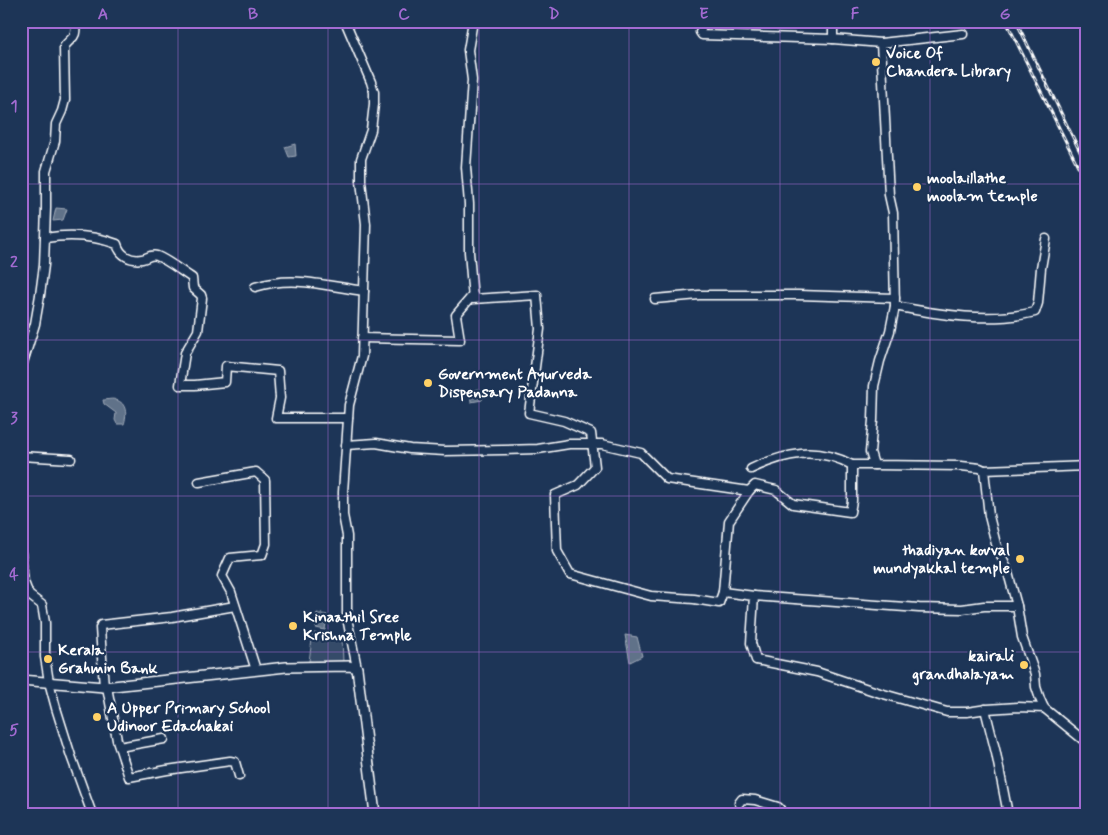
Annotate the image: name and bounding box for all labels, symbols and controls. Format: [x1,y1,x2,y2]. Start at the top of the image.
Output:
text: A [98,4,108,25]
text: B [248,4,258,25]
text: C [398,4,410,25]
text: D [548,4,560,25]
text: E [699,4,709,25]
text: F [851,4,860,25]
text: G [1000,4,1011,25]
place label: Voice Of Chandera Library [886,43,1012,82]
marker: Voice Of Chandera Library [870,56,882,68]
text: 1 [10,96,18,117]
place label: moolaillathe moolam temple [927,168,1038,207]
marker: moolaillathe moolam temple [911,181,923,193]
text: 2 [10,252,18,273]
place label: Government Ayurveda Dispensary Padanna [438,364,592,403]
marker: Government Ayurveda Dispensary Padanna [422,377,434,389]
text: 3 [10,408,18,429]
place label: thadiyan kovval mundyakkal temple [873,540,1010,579]
marker: thadiyan kovval mundyakkal temple [1014,553,1026,565]
text: 4 [9,564,19,585]
place label: Kinaathil Sree Krishna Temple [303,607,412,646]
marker: Kinaathil Sree Krishna Temple [287,620,299,632]
place label: Kerala Grahmin Bank [58,640,159,679]
place label: kairali grandhalayam [912,646,1015,686]
marker: Kerala Grahmin Bank [42,653,54,665]
marker: kairali grandhalayam [1018,659,1030,671]
place label: A Upper Primary School Udinoor Edachakai [107,698,271,737]
marker: A Upper Primary School Udinoor Edachakai [91,711,103,723]
text: 5 [9,720,19,741]

